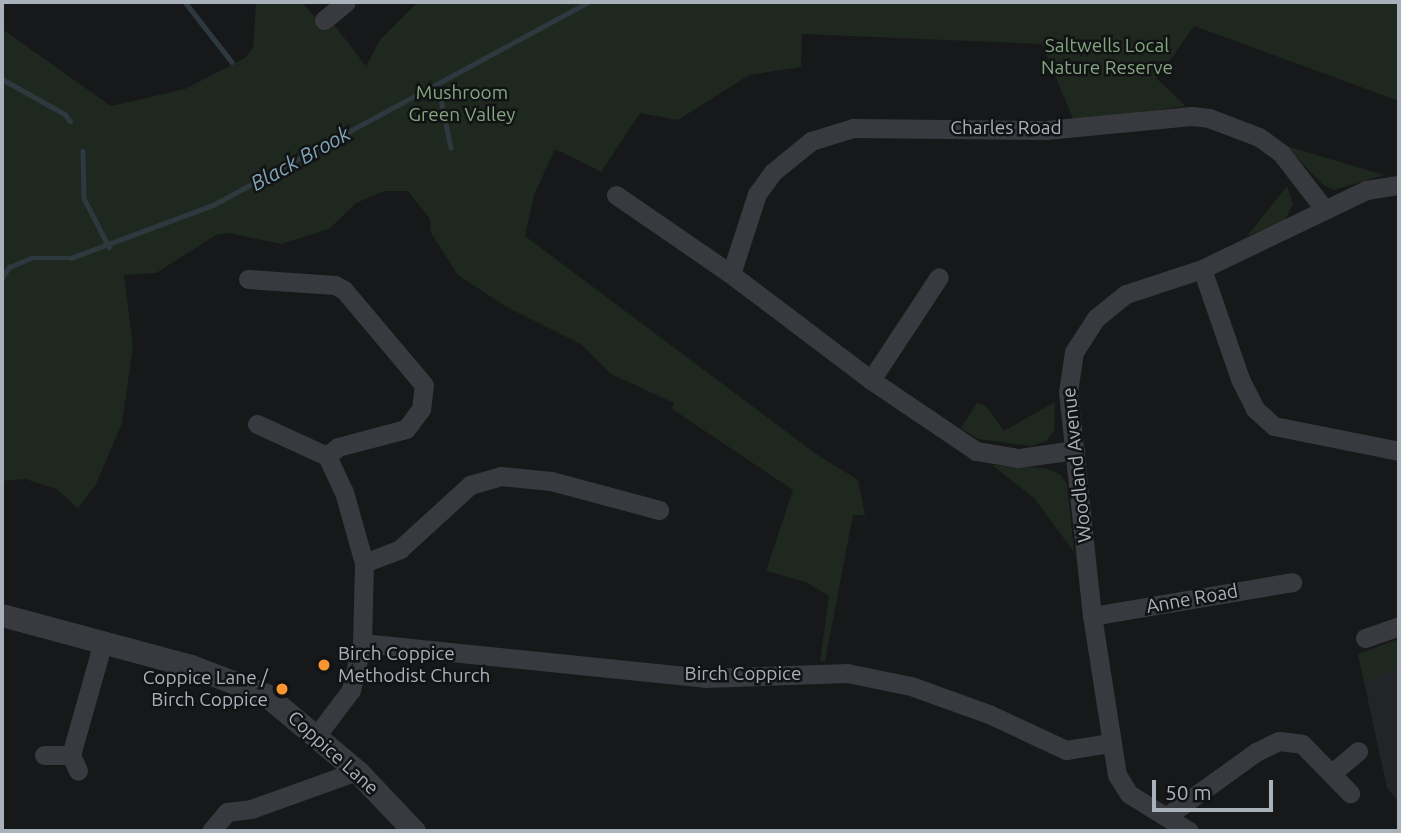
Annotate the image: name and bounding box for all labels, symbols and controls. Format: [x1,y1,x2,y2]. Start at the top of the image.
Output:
park label: Saltwells Local Nature Reserve [1041,35,1173,79]
park label: Mushroom Green Valley [408,82,516,126]
street label: Charles Road [950,117,1062,139]
water label: Black Brook [246,120,354,196]
street label: Woodland Avenue [1058,386,1096,544]
street label: Anne Road [1144,580,1240,618]
place label: Birch Coppice Methodist Church [338,643,490,687]
marker: Birch Coppice Methodist Church [316,657,332,673]
street label: Birch Coppice [685,663,801,685]
place label: Coppice Lane / Birch Coppice [143,667,268,711]
marker: Coppice Lane / Birch Coppice [274,681,290,697]
street label: Coppice Lane [283,706,383,800]
scale bar [1156,766,1277,810]
text: 50 m [1165,780,1212,804]

